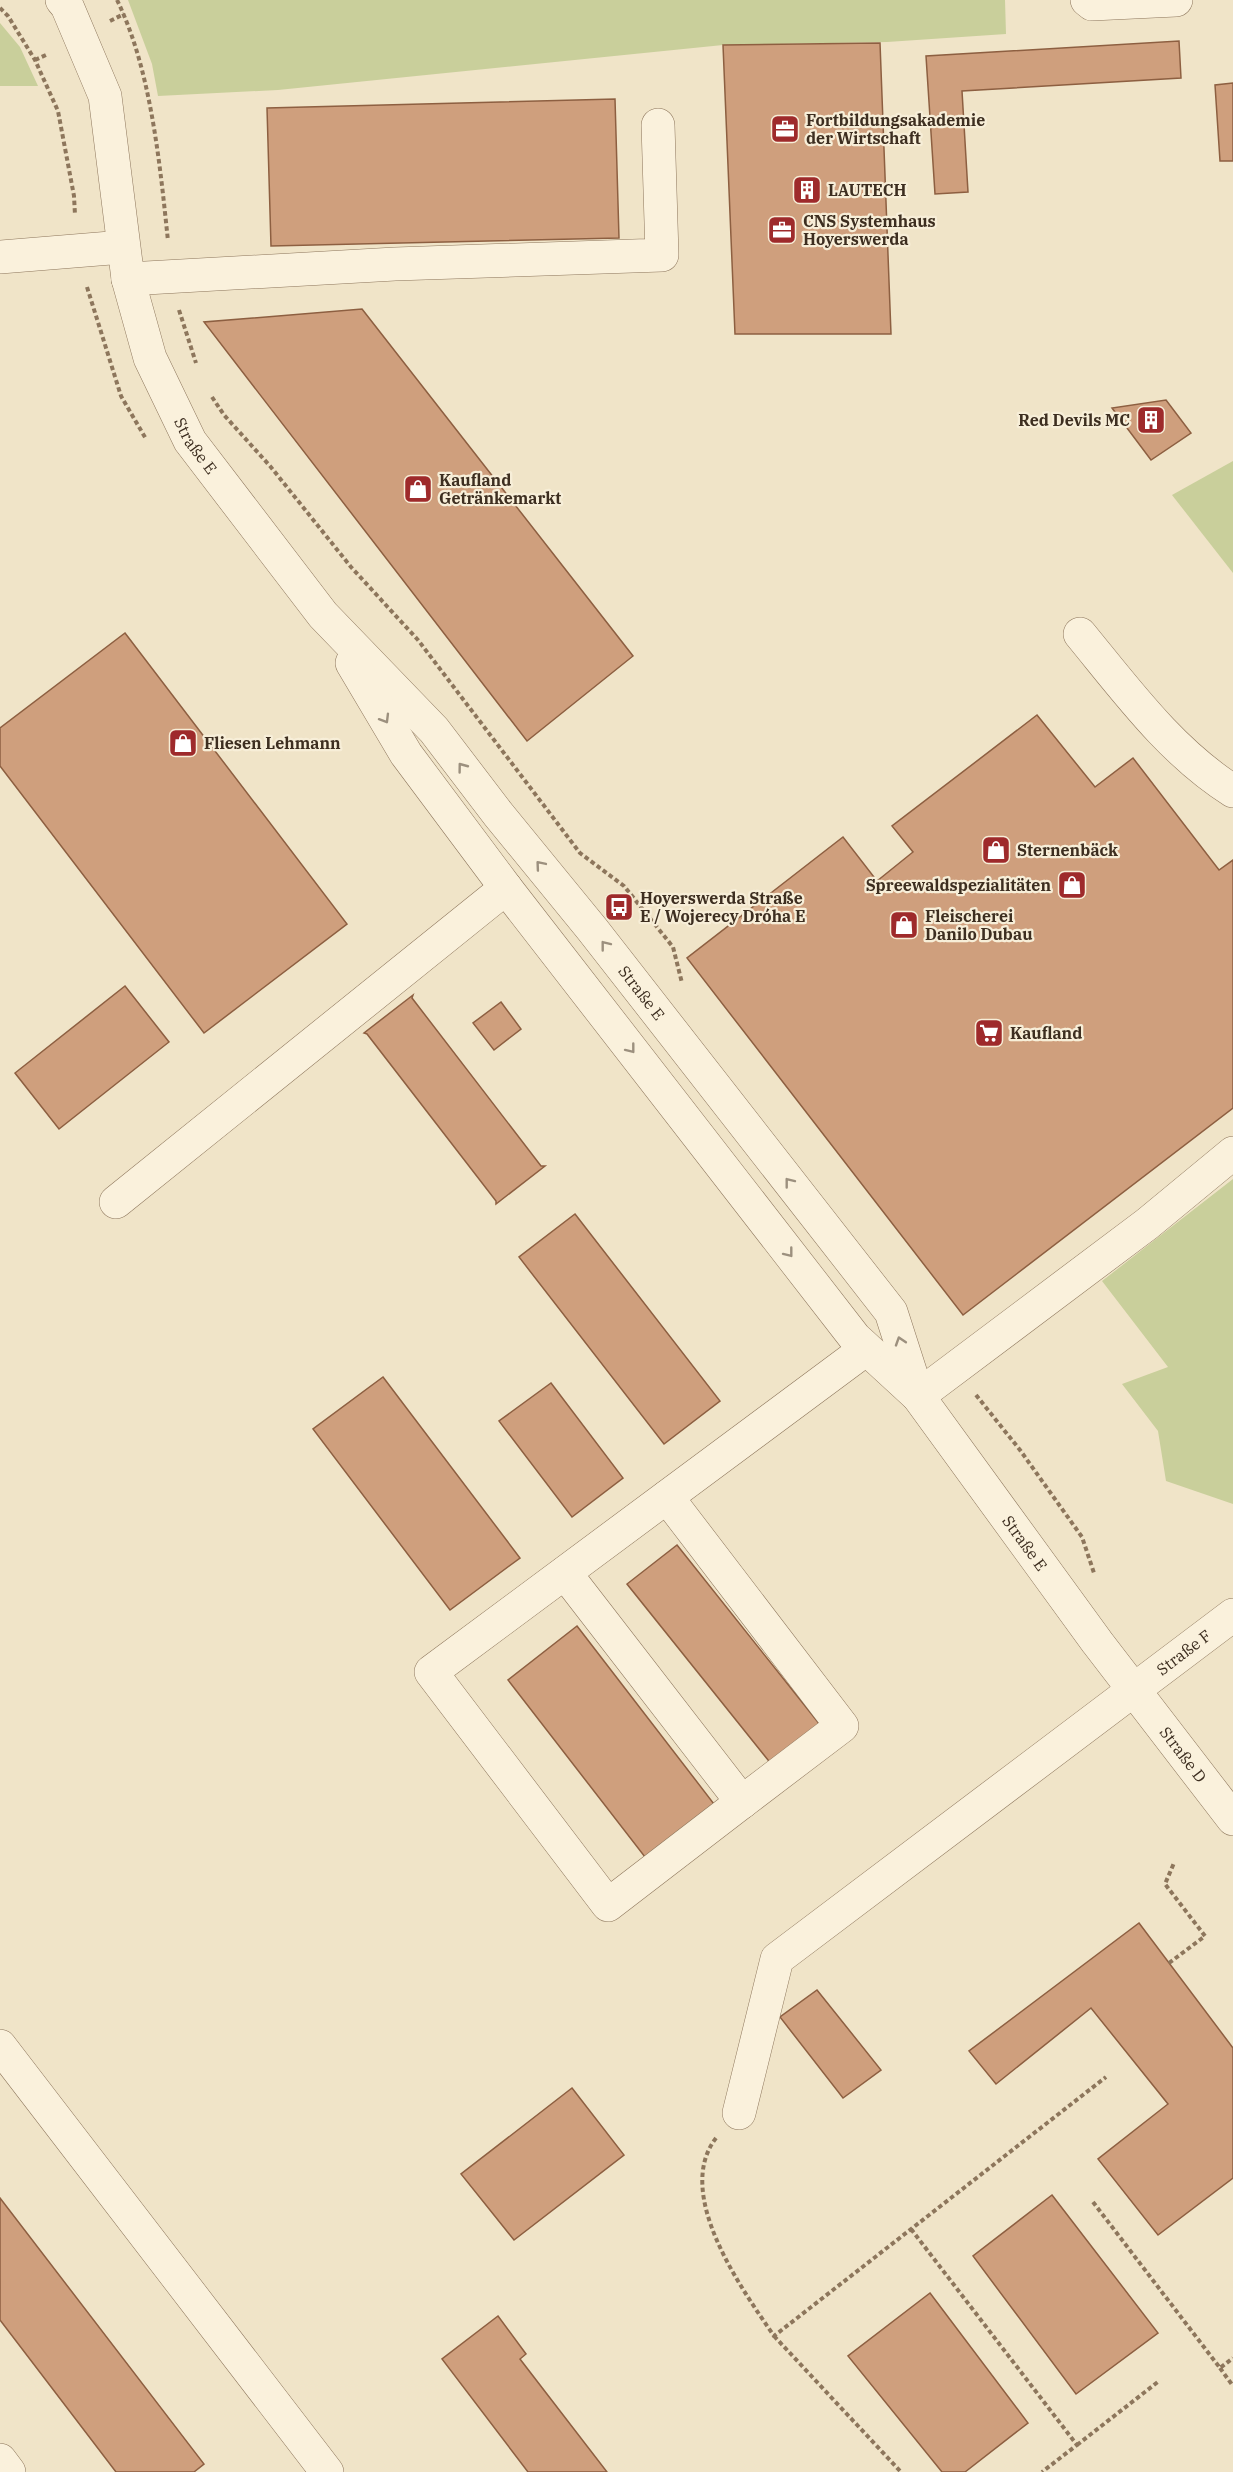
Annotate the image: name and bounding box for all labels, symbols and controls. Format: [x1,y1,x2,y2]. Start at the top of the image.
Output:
place label: Fortbildungsakademie der Wirtschaft [806,110,985,148]
office icon: Fortbildungsakademie der Wirtschaft [769,113,801,145]
building icon: LAUTECH [791,174,823,206]
place label: LAUTECH [828,180,906,200]
place label: CNS Systemhaus Hoyerswerda [803,211,936,249]
office icon: CNS Systemhaus Hoyerswerda [766,214,798,246]
building icon: Red Devils MC [1135,404,1167,436]
place label: Red Devils MC [1018,410,1130,430]
street label: Straße E [170,414,221,478]
place label: Kaufland Getränkemarkt [439,470,561,508]
shop icon: Kaufland Getränkemarkt [402,473,434,505]
one-way arrow [378,713,390,723]
shop icon: Fliesen Lehmann [167,727,199,759]
place label: Fliesen Lehmann [204,733,341,753]
one-way arrow [459,763,470,774]
shop icon: Sternenbäck [980,834,1012,866]
place label: Sternenbäck [1017,840,1118,860]
one-way arrow [536,861,547,872]
shop icon: Spreewaldspezialitäten [1056,869,1088,901]
place label: Spreewaldspezialitäten [866,875,1051,895]
place label: Hoyerswerda Straße E / Wojerecy Dróha E [640,888,805,926]
bus stop icon: Hoyerswerda Straße E / Wojerecy Dróha E [603,891,635,923]
place label: Fleischerei Danilo Dubau [925,906,1033,944]
shop icon: Fleischerei Danilo Dubau [888,909,920,941]
one-way arrow [601,941,612,952]
street label: Straße E [614,962,669,1024]
supermarket icon: Kaufland [973,1017,1005,1049]
place label: Kaufland [1010,1023,1082,1043]
one-way arrow [623,1043,634,1054]
one-way arrow [786,1178,797,1189]
one-way arrow [781,1246,792,1257]
one-way arrow [895,1336,907,1347]
street label: Straße E [998,1511,1052,1575]
street label: Straße F [1152,1625,1215,1679]
street label: Straße D [1156,1723,1211,1786]

